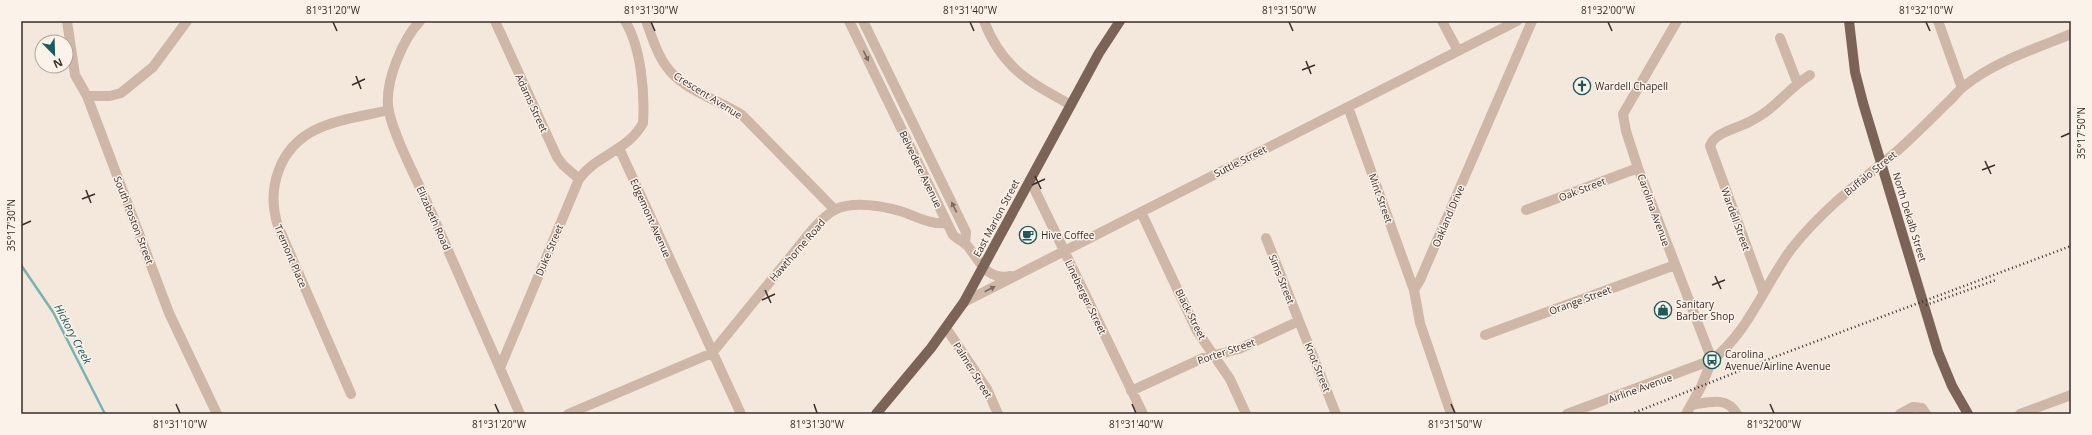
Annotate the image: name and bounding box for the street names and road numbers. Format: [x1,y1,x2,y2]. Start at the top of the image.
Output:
street label: Crescent Avenue [671,68,745,122]
street label: Adams Street [512,72,552,135]
street label: Belvedere Avenue [896,128,946,210]
street label: Suttle Street [1211,142,1269,180]
street label: Buffalo Street [1841,147,1900,199]
street label: Mint Street [1366,171,1397,225]
street label: North Dekalb Street [1890,171,1930,264]
street label: Carolina Avenue [1634,172,1674,249]
street label: South Poston Street [111,174,157,266]
street label: Oak Street [1557,174,1608,204]
street label: Edgemont Avenue [627,176,675,260]
street label: East Marion Street [970,176,1023,259]
street label: Oakland Drive [1429,183,1467,249]
street label: Elizabeth Road [414,184,454,252]
street label: Wardell Street [1718,186,1754,253]
street label: Hawthorne Road [766,216,828,284]
street label: Tremont Place [271,222,311,290]
street label: Duke Street [532,222,566,278]
street label: Sims Street [1266,252,1298,306]
street label: Lineberger Street [1062,258,1110,337]
street label: Orange Street [1547,282,1613,318]
street label: Black Street [1172,286,1210,342]
street label: Porter Street [1195,334,1257,367]
street label: Palmer Street [950,339,996,401]
street label: Knot Street [1302,340,1334,394]
street label: Airline Avenue [1606,370,1674,406]

